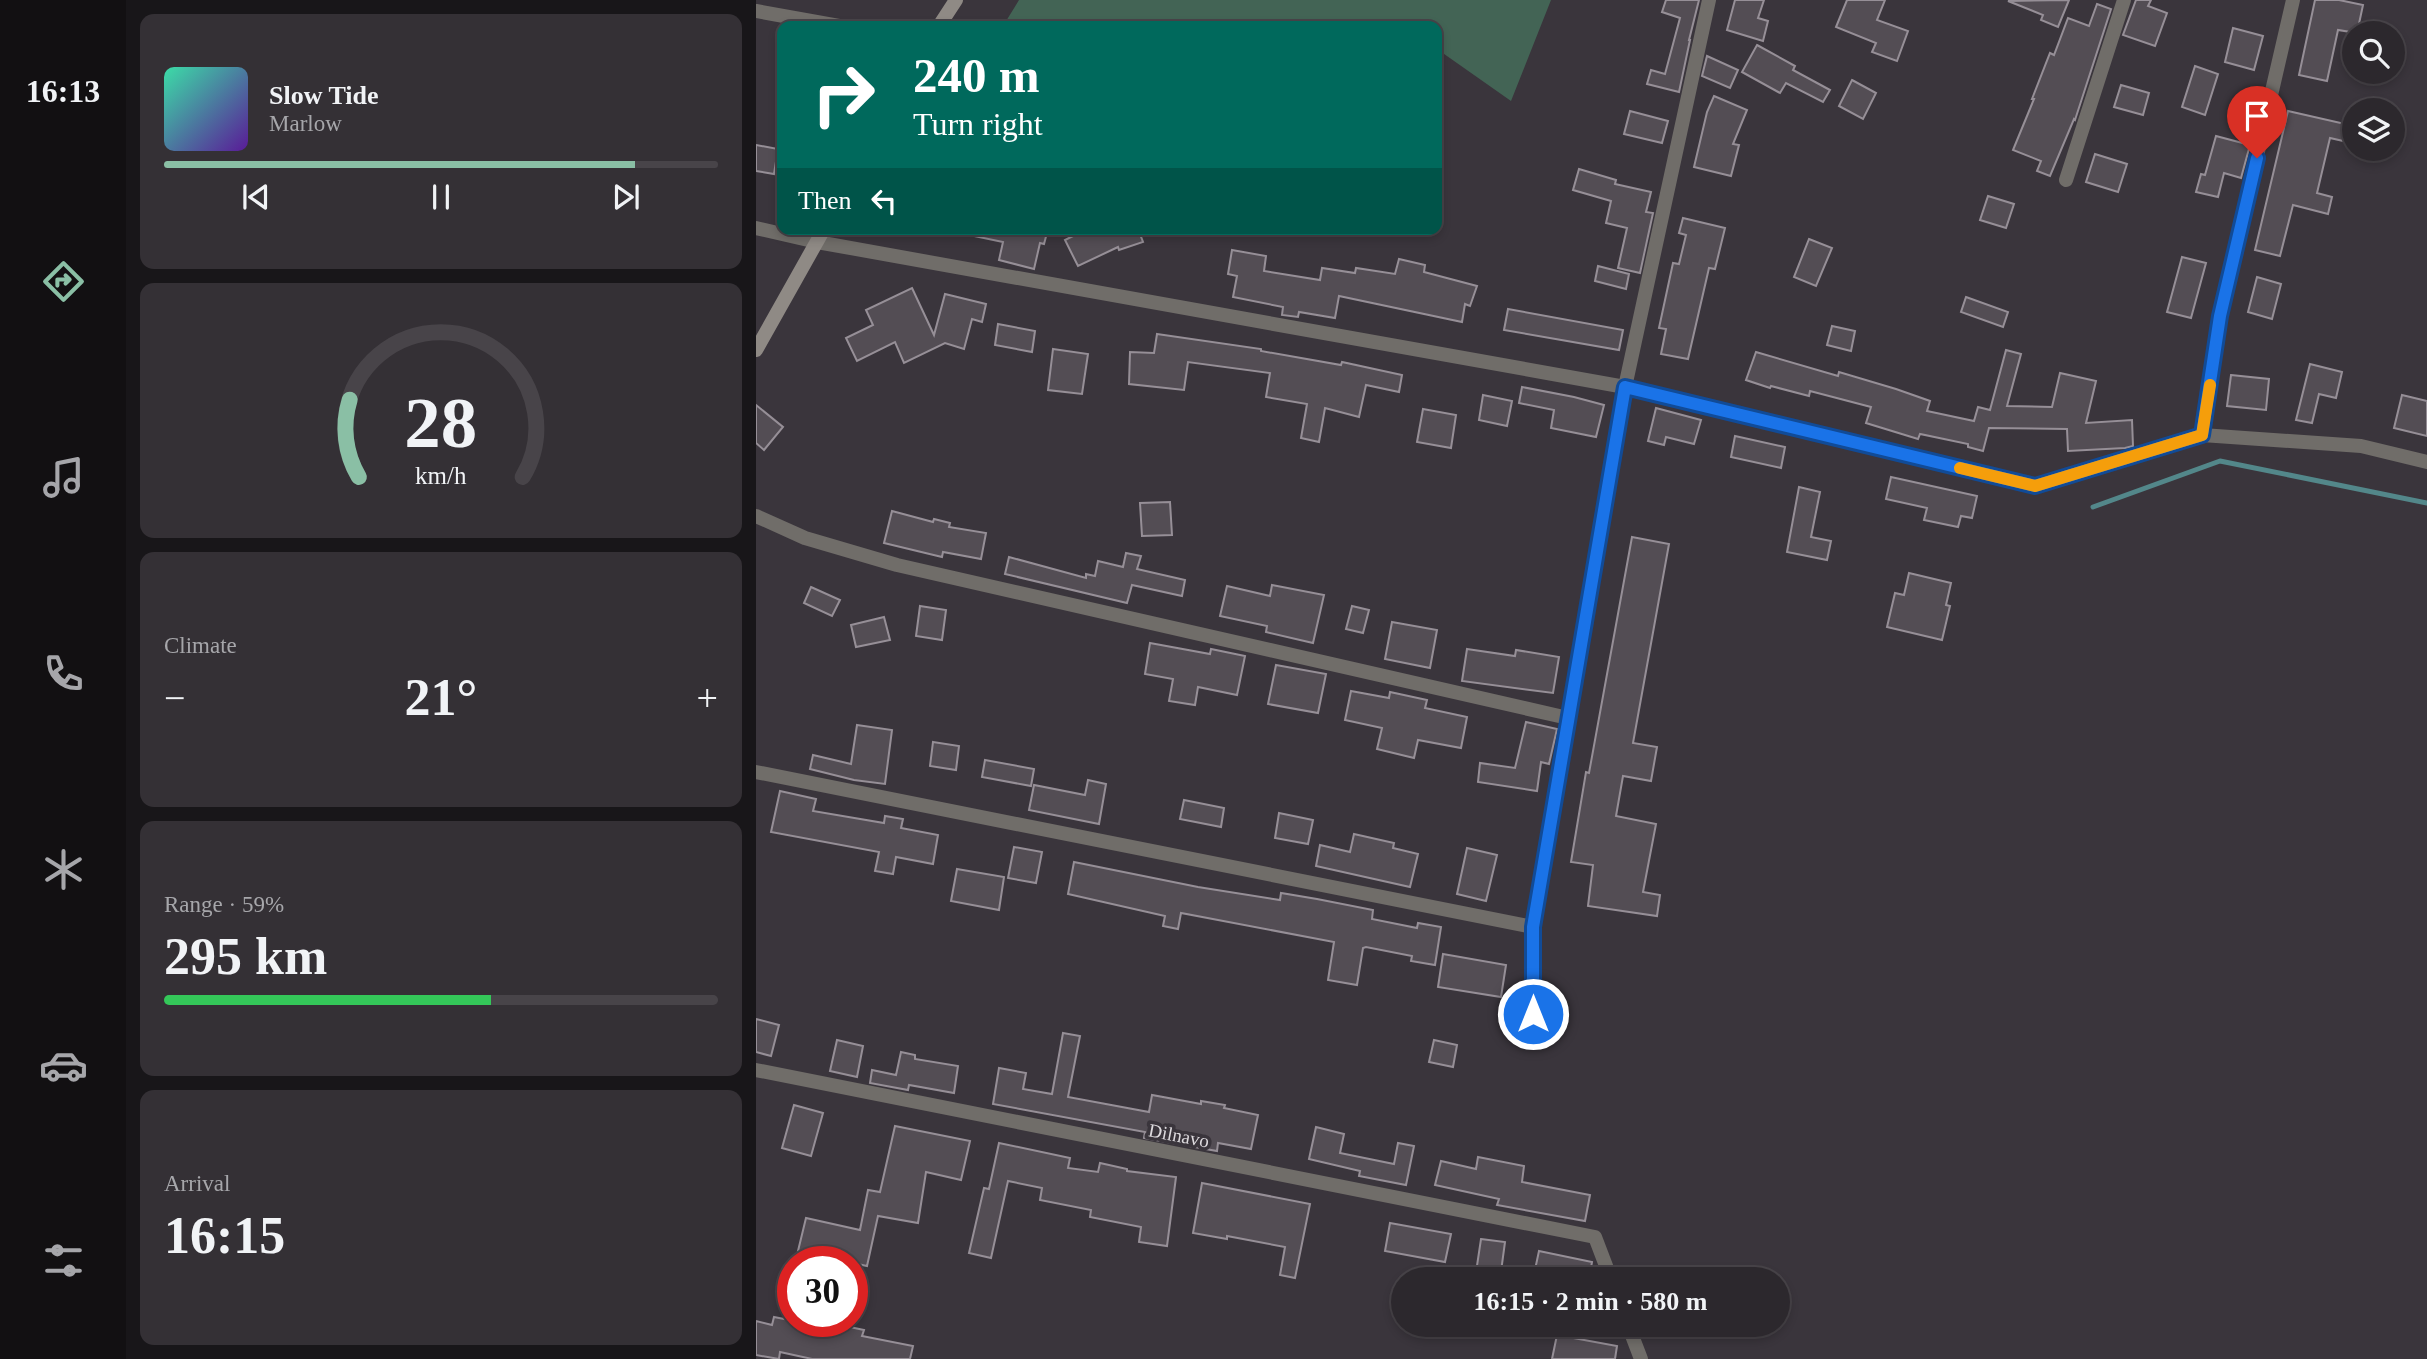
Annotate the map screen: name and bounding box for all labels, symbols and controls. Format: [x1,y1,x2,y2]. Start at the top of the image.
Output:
map controls [2342,21,2405,161]
button: search [2342,21,2405,84]
text: 240 m [913,48,1040,103]
icon: right [798,49,889,140]
text: 16:13 [26,73,100,109]
text: Slow Tide [269,81,379,110]
pin [2227,86,2287,158]
icon: arrive [2238,97,2276,135]
button: layers [2342,98,2405,161]
text: Turn right [913,106,1043,142]
text: Marlow [269,111,342,136]
icon: previous [237,178,275,216]
icon: pause [422,178,460,216]
icon: next [607,178,645,216]
icon: left [865,182,903,220]
text: Then [798,186,851,215]
icon: directions [39,257,88,306]
text: 28 [405,382,477,463]
icon: music [39,453,88,502]
text: km/h [415,461,467,488]
text: Climate [164,633,237,658]
icon: phone [39,649,88,698]
text: 21° [405,669,477,726]
text: − [164,677,185,719]
text: + [697,677,718,719]
icon: climate [39,845,88,894]
text: Range · 59% [164,892,284,917]
text: 295 km [164,928,327,985]
position arrow [1496,977,1570,1051]
icon: car [39,1041,88,1090]
street label: Dilnavo [1147,1119,1211,1152]
text: Arrival [164,1171,230,1196]
text: 16:15 [164,1207,285,1264]
icon: filters [39,1236,88,1285]
speed limit sign: 30 [777,1246,868,1337]
text: 16:15 · 2 min · 580 m [1474,1287,1708,1316]

